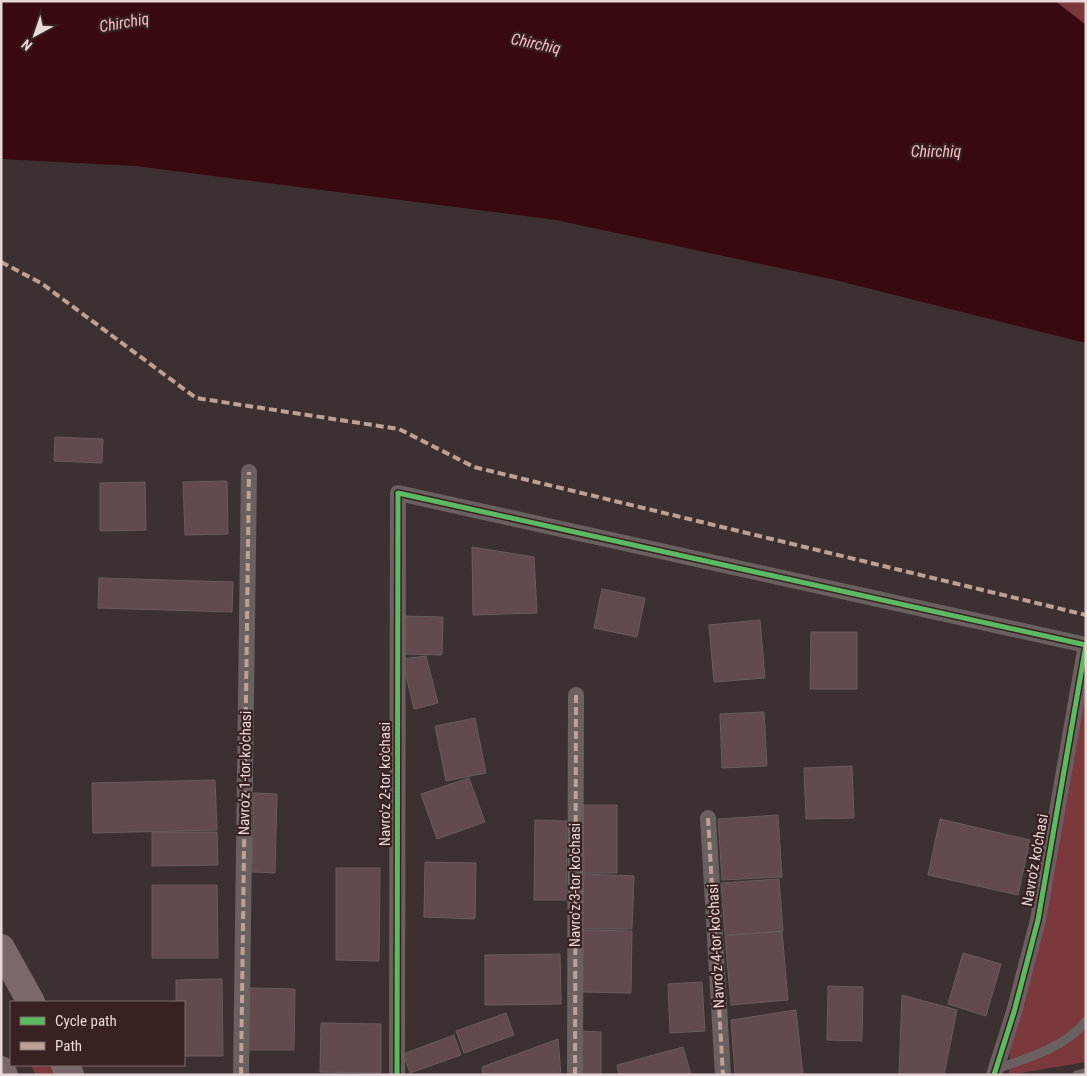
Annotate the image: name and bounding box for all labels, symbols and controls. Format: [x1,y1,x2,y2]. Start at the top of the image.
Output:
water label: Chirchiq [98,9,151,36]
north arrow [10,10,60,60]
water label: Chirchiq [509,29,563,58]
text: N [18,36,35,54]
water label: Chirchiq [911,142,961,161]
street label: Navro'z 1-tor ko'chasi [235,711,255,835]
street label: Navro'z 2-tor ko'chasi [376,722,394,846]
street label: Navro'z ko'chasi [1018,812,1052,908]
street label: Navro'z 3-tor ko'chasi [566,823,584,947]
street label: Navro'z 4-tor ko'chasi [704,883,728,1009]
legend [10,1001,185,1066]
text: Cycle path [55,1012,117,1030]
text: Path [55,1037,82,1055]

